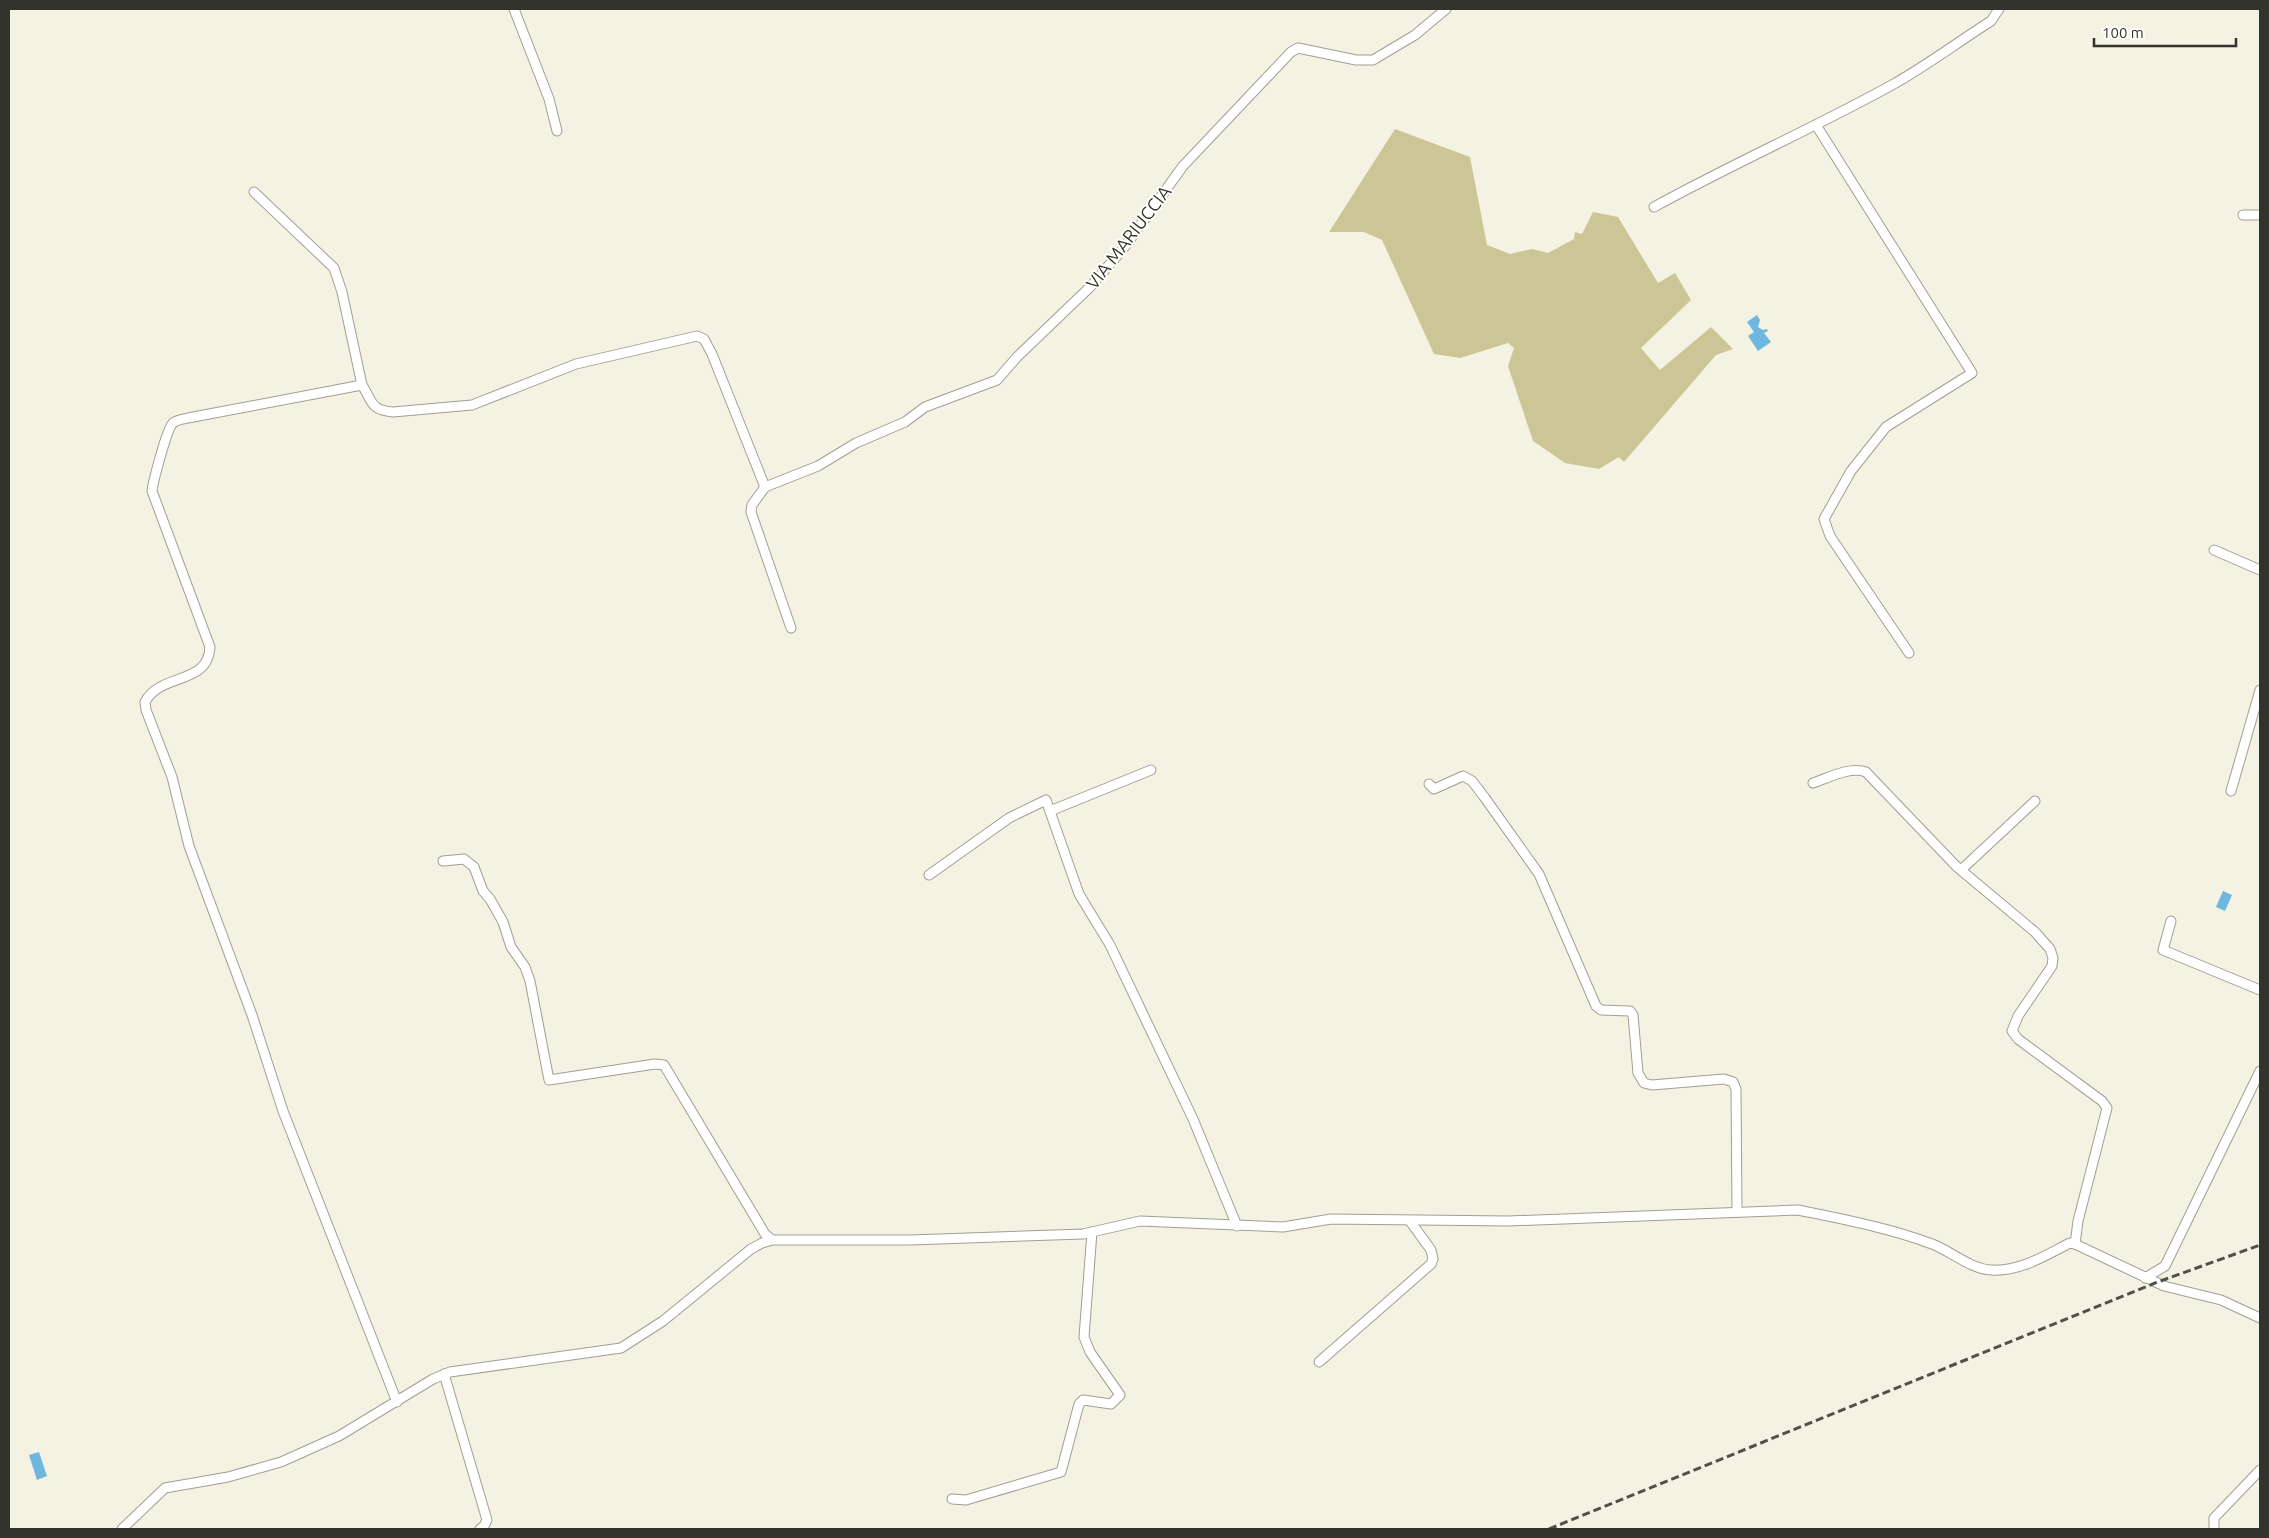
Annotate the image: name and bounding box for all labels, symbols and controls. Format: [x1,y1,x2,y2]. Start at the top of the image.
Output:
scale bar [2094,15,2236,47]
text: 100 m [2102,24,2144,41]
street label: VIA MARIUCCIA [1081,181,1175,293]

